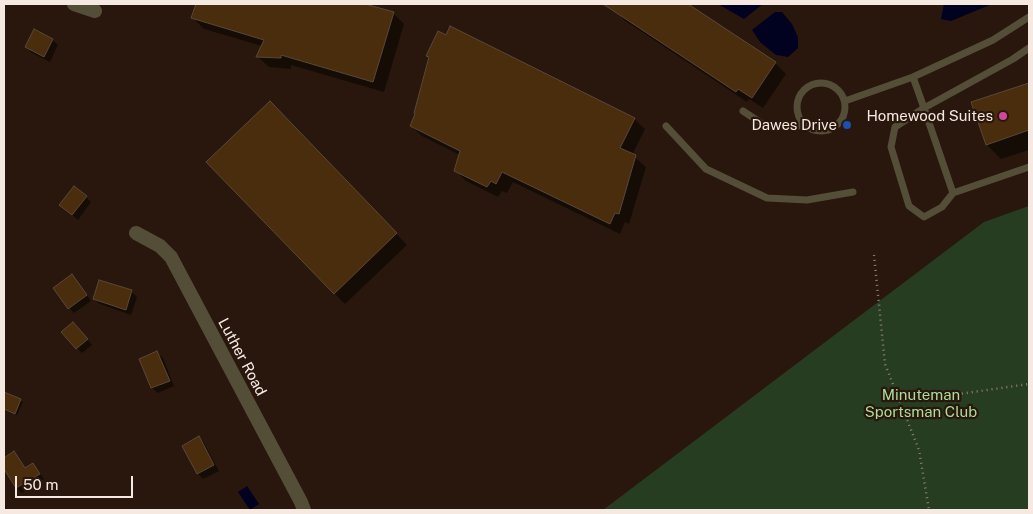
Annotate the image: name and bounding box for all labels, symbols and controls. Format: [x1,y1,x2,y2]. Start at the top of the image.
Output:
place label: Homewood Suites [866,107,993,125]
marker: Homewood Suites [997,110,1009,122]
place label: Dawes Drive [751,116,837,134]
marker: Dawes Drive [841,119,853,131]
street label: Luther Road [214,315,270,399]
park label: Minuteman Sportsman Club [865,386,977,421]
scale bar [18,466,135,498]
text: 50 m [23,476,58,493]

